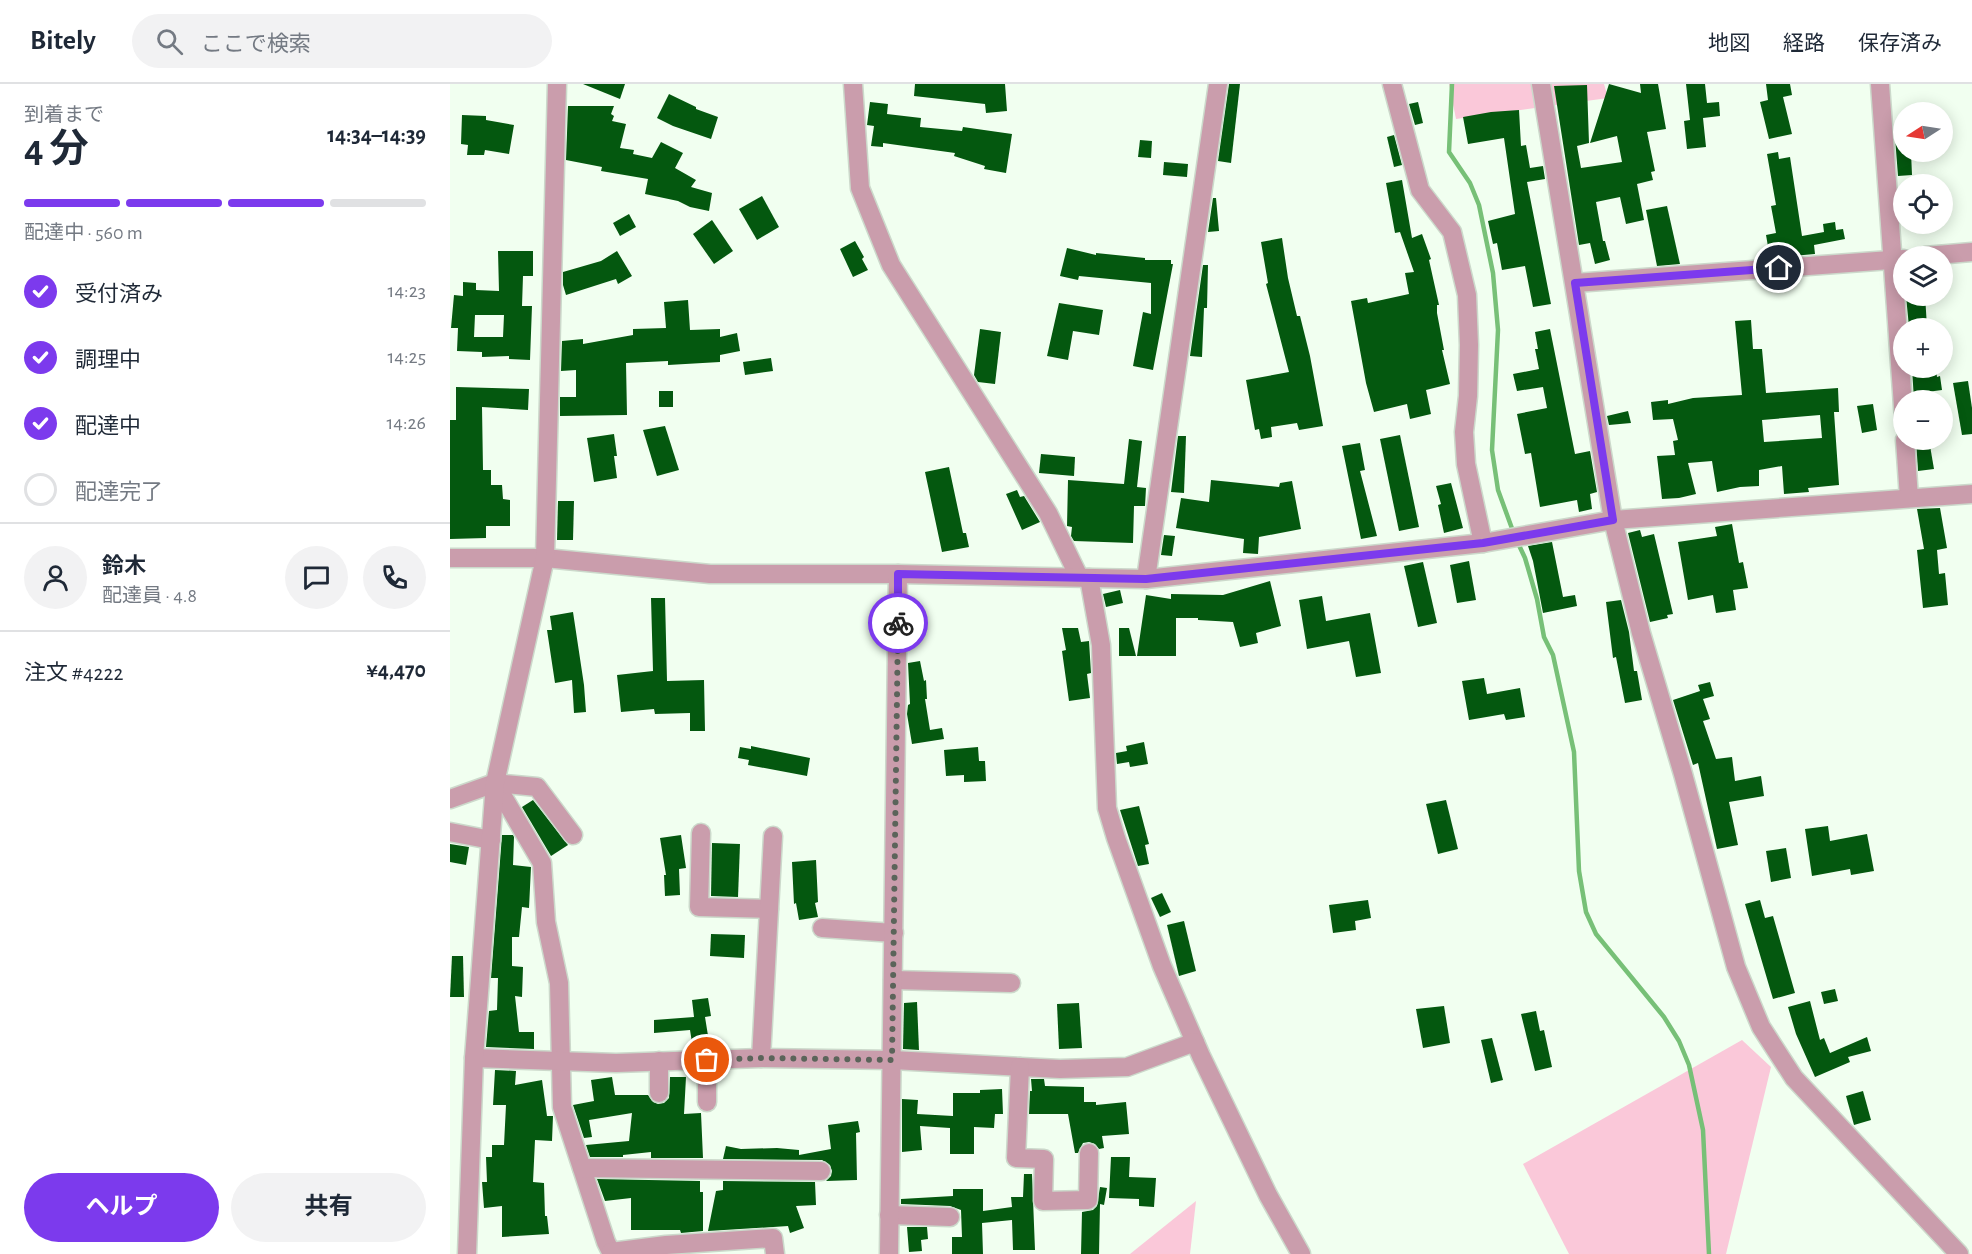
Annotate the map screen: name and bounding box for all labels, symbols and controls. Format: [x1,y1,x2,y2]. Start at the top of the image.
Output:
search box [132,14,552,68]
icon: search [153,25,186,58]
text: Bitely [30,27,96,55]
text: ここで検索 [201,33,311,55]
text: 地図 [1708,33,1750,54]
text: 経路 [1783,33,1825,54]
text: 保存済み [1858,33,1942,54]
north arrow [1893,102,1953,162]
map controls [1893,102,1953,450]
text: 到着まで [24,105,104,125]
text: 14:34–14:39 [327,124,426,146]
text: 4 分 [24,130,89,169]
button: locate [1893,174,1953,234]
text: 配達中 · 560 m [24,223,143,243]
pin [1753,242,1804,293]
button: layers [1893,246,1953,306]
icon: home [1762,251,1795,284]
icon: check [24,275,57,308]
text: 14:23 [388,281,426,301]
text: 受付済み [75,283,163,305]
button: + [1893,318,1953,378]
icon: check [24,341,57,374]
text: 14:25 [387,347,426,367]
text: 調理中 [75,349,141,371]
button: − [1893,390,1953,450]
icon: check [24,407,57,440]
text: 14:26 [386,413,426,433]
text: 配達中 [75,415,141,437]
text: 配達完了 [75,481,163,503]
button: person [24,546,87,609]
button: chat [285,546,348,609]
button: phone [363,546,426,609]
text: 鈴木 [102,555,146,577]
text: 配達員 · 4.8 [102,586,197,606]
courier [868,593,928,653]
icon: bike [882,607,915,640]
text: ¥4,470 [366,659,426,681]
text: 注文 #4222 [24,662,124,684]
pin [681,1034,732,1085]
icon: bag [690,1043,723,1076]
button: ヘルプ [24,1173,219,1242]
button: 共有 [231,1173,426,1242]

